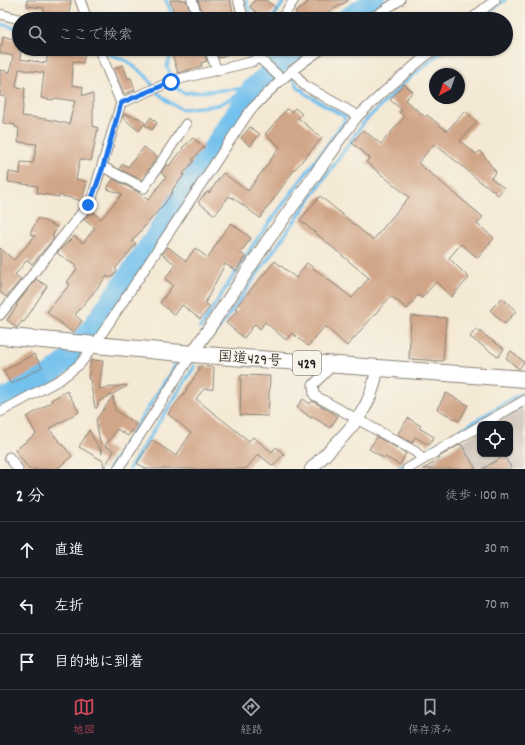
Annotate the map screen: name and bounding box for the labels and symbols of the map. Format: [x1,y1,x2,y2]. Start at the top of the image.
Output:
north arrow [429,68,465,104]
route start [162,73,180,91]
route end [79,196,97,214]
street label: 国道429号 [217,347,283,373]
road number: 429 [293,351,321,375]

